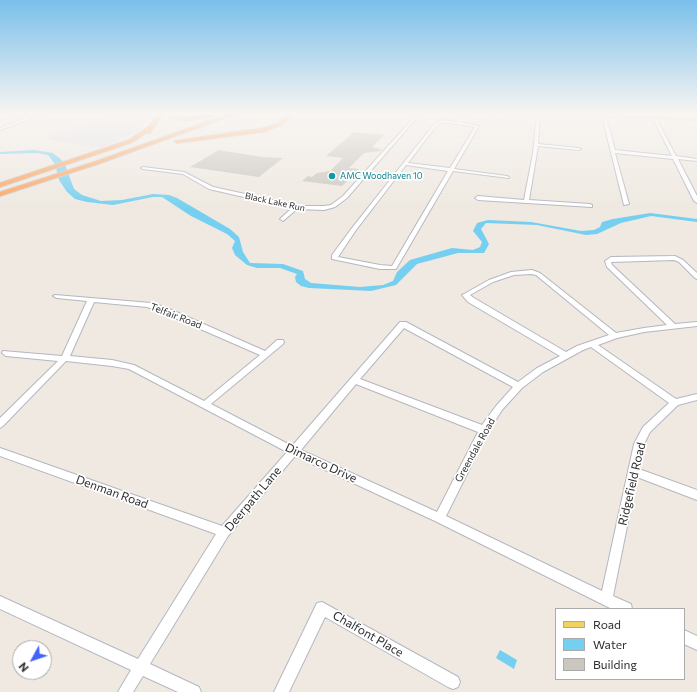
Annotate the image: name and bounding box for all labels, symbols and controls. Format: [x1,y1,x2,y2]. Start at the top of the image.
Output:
marker: AMC Woodhaven 10 [327,171,337,181]
place label: AMC Woodhaven 10 [340,171,423,181]
street label: Black Lake Run [244,190,306,214]
street label: Telfair Road [148,301,204,331]
street label: Greendale Road [452,416,498,484]
street label: Dimarco Drive [283,440,359,486]
street label: Ridgefield Road [615,441,649,527]
street label: Deerpath Lane [222,464,284,534]
street label: Denman Road [74,472,150,512]
street label: Chalfont Place [330,608,406,660]
legend [555,608,685,680]
text: Road [593,617,621,631]
text: Water [593,637,627,651]
north arrow [12,640,52,680]
text: Building [593,657,637,671]
text: N [16,660,31,675]

